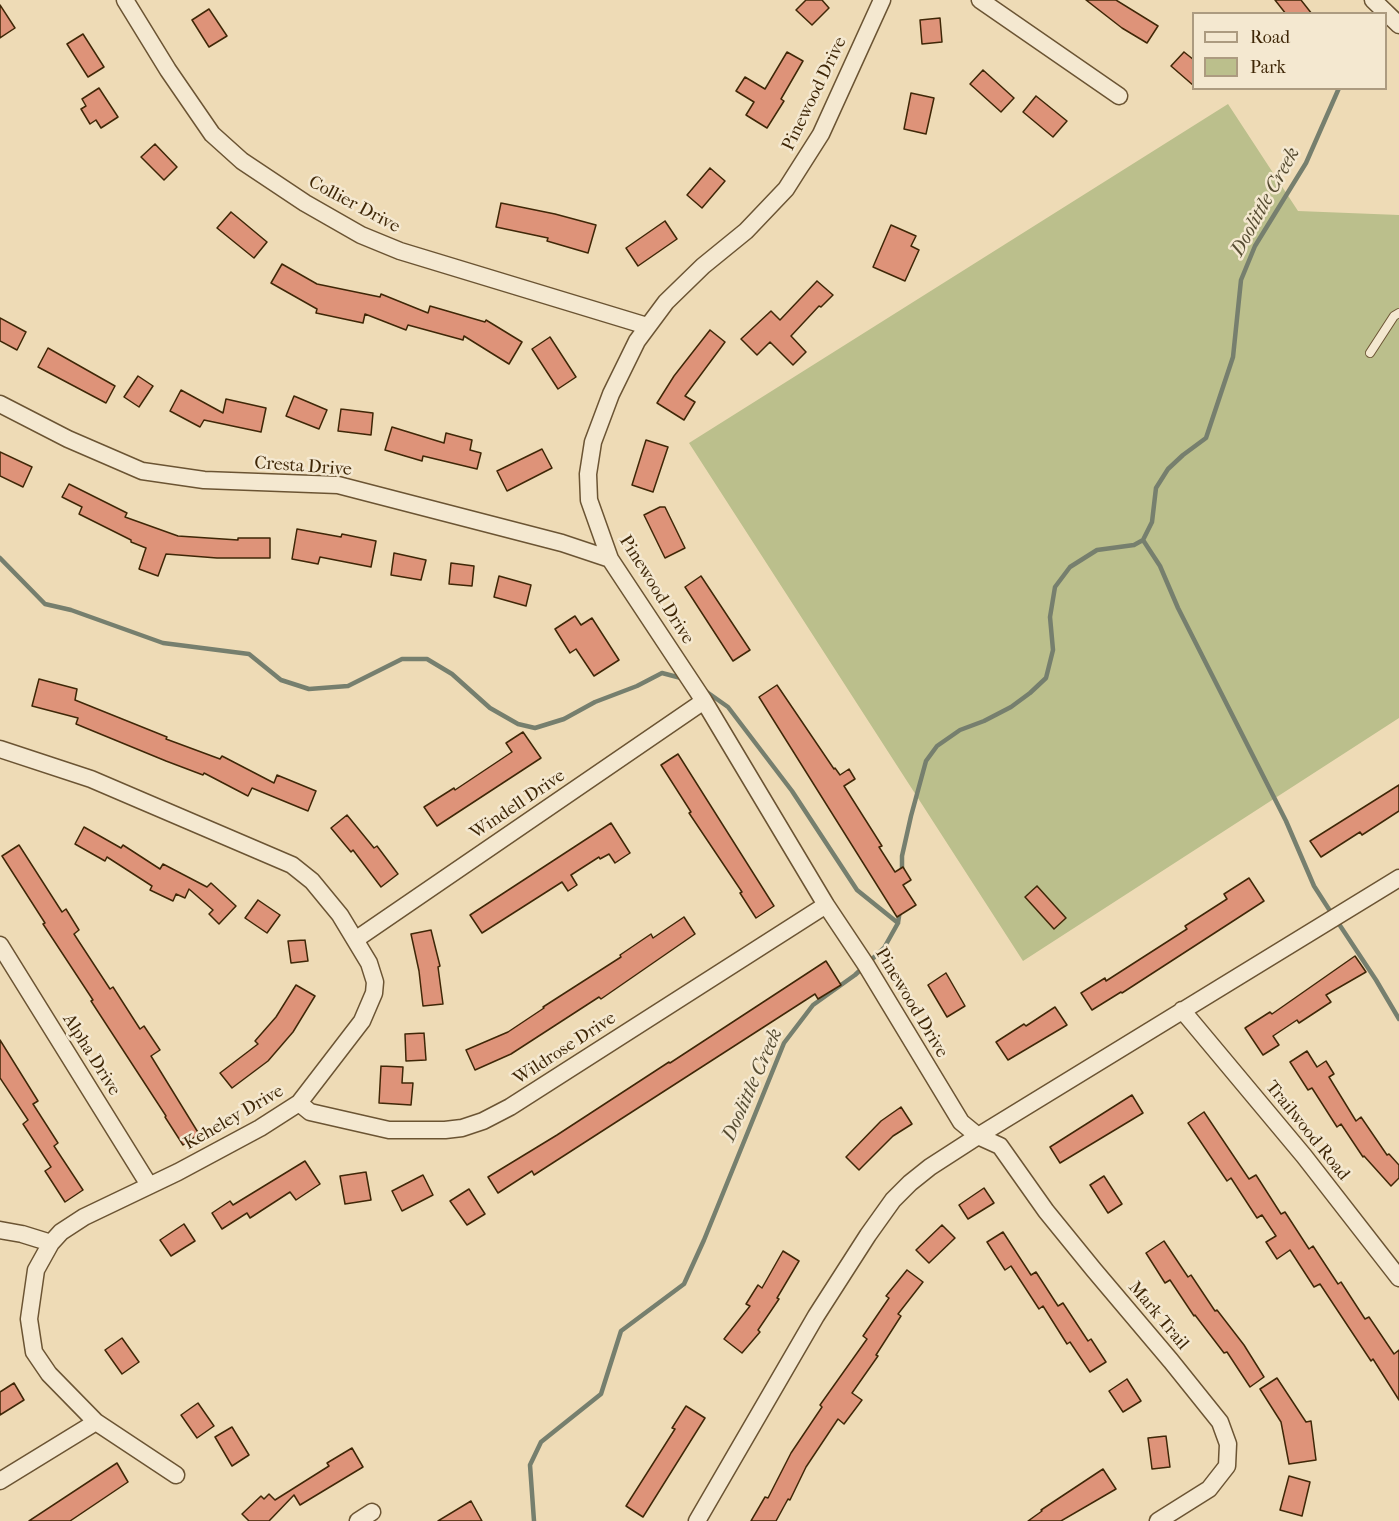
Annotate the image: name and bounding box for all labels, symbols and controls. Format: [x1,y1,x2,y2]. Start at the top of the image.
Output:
legend [1192,12,1387,90]
text: Road [1250,27,1290,48]
street label: Pinewood Drive [778,33,852,155]
text: Park [1250,57,1286,78]
water label: Doolittle Creek [1226,143,1306,261]
street label: Collier Drive [304,172,404,238]
street label: Cresta Drive [254,453,352,481]
street label: Pinewood Drive [614,532,698,648]
street label: Windell Drive [467,765,569,845]
street label: Pinewood Drive [870,944,952,1062]
street label: Wildrose Drive [510,1008,620,1090]
street label: Alpha Drive [57,1010,125,1100]
water label: Doolittle Creek [717,1025,789,1145]
street label: Trailwood Road [1260,1077,1354,1185]
street label: Keheley Drive [180,1081,288,1155]
street label: Mark Trail [1123,1277,1193,1355]

